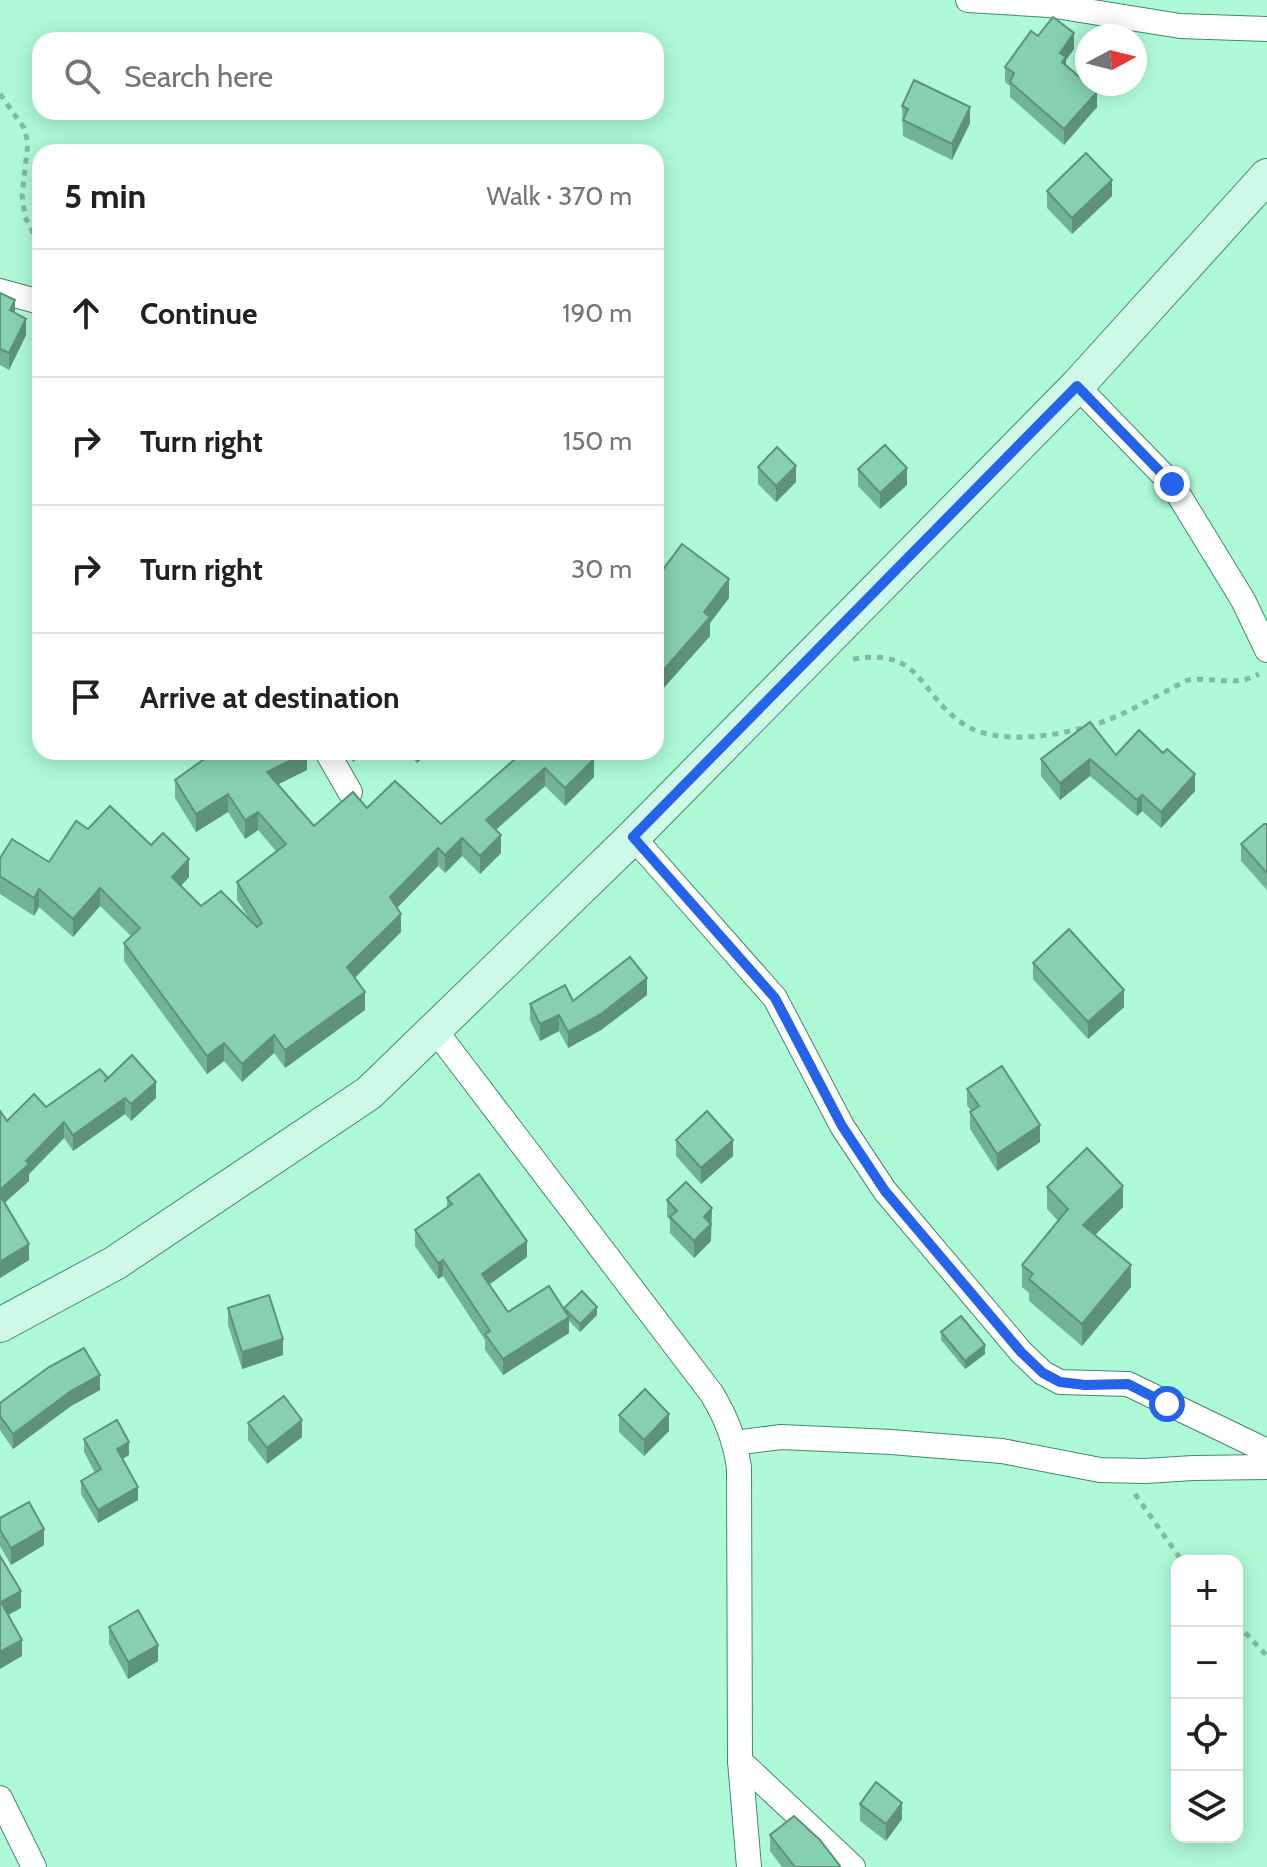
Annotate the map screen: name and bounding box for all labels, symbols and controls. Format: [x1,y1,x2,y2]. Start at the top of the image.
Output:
north arrow [1075,24,1147,96]
search box [32,32,664,120]
icon: search [60,54,104,98]
text: Search here [124,58,273,95]
text: 5 min [64,175,146,217]
text: Walk · 370 m [487,180,632,212]
icon: ahead [64,291,108,335]
text: Continue [140,295,257,332]
text: 190 m [562,297,632,329]
icon: right [64,419,108,463]
text: Turn right [140,423,263,460]
text: 150 m [563,425,632,457]
route end [1154,466,1190,502]
icon: right [64,547,108,591]
text: Turn right [140,551,263,588]
text: 30 m [571,553,632,585]
icon: arrive [64,675,108,719]
text: Arrive at destination [140,679,400,716]
route start [1149,1386,1185,1422]
map controls [1171,1555,1243,1843]
button: + [1171,1555,1243,1627]
button: − [1171,1627,1243,1699]
button: locate [1171,1699,1243,1771]
button: layers [1171,1771,1243,1843]

